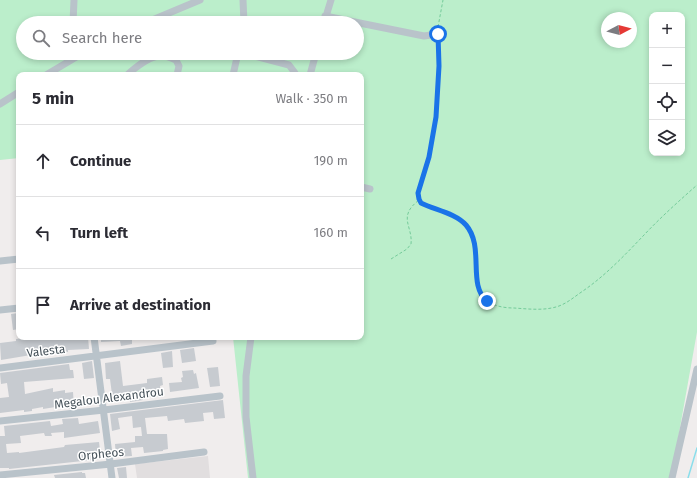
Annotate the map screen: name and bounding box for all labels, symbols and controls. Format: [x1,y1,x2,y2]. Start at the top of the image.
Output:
north arrow [601,12,637,48]
map controls [649,12,685,156]
button: + [649,12,685,48]
search box [16,16,364,60]
route start [429,25,447,43]
icon: search [30,27,52,49]
text: Search here [62,29,142,47]
button: − [649,48,685,84]
button: locate [649,84,685,120]
text: 5 min [32,88,74,109]
text: Walk · 350 m [275,91,348,106]
button: layers [649,120,685,156]
icon: ahead [32,150,54,172]
text: Continue [70,152,131,170]
text: 190 m [314,153,348,168]
icon: left [32,222,54,244]
text: Turn left [70,224,128,242]
text: 160 m [314,225,348,240]
route end [478,292,496,310]
icon: arrive [32,294,54,316]
text: Arrive at destination [70,296,211,314]
street label: Valesta [26,342,66,360]
street label: Megalou Alexandrou [53,384,165,412]
street label: Orpheos [77,445,125,463]

